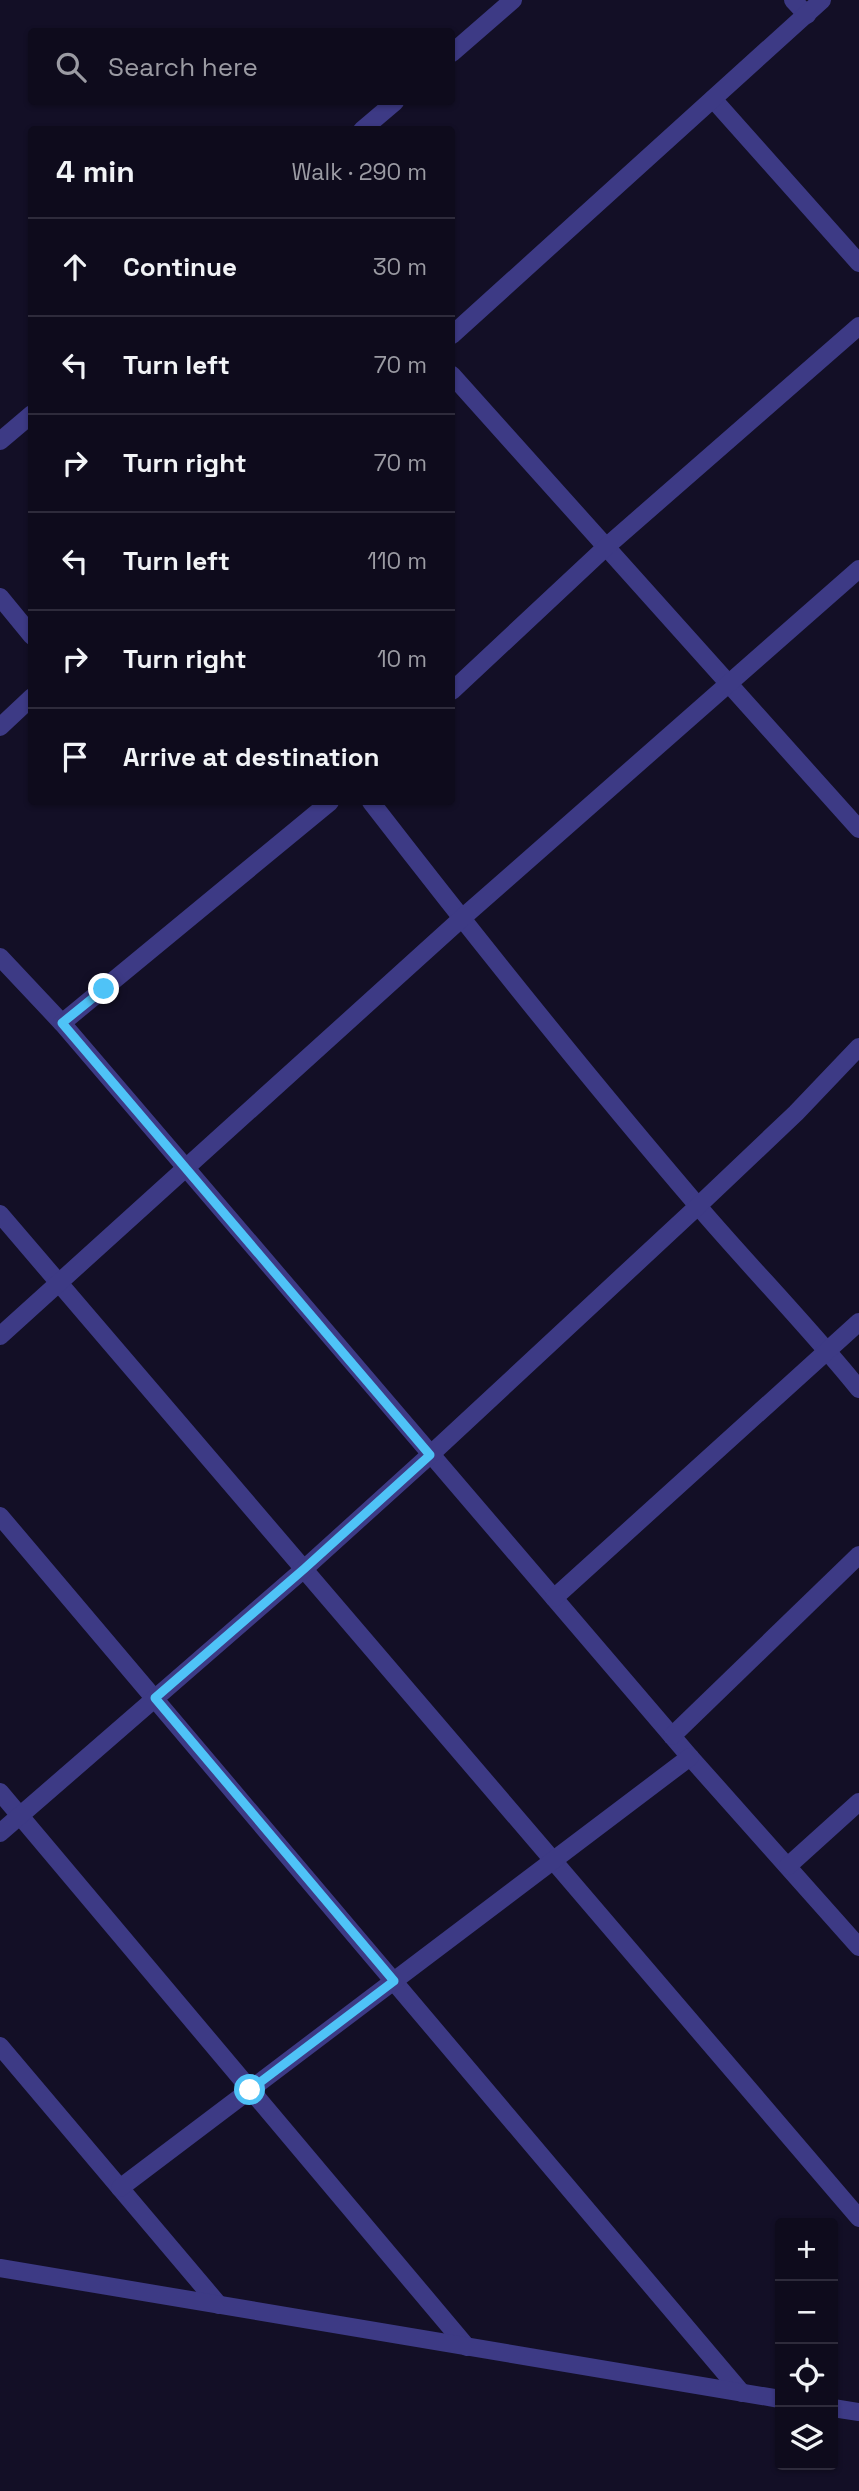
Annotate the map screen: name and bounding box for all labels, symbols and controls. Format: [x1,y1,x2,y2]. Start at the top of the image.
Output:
search box [28,28,455,105]
icon: search [52,48,90,86]
text: Search here [108,50,258,84]
text: 4 min [56,152,135,191]
text: Walk · 290 m [291,157,427,187]
icon: ahead [56,248,94,286]
text: Continue [123,250,237,284]
text: 30 m [373,252,427,282]
icon: left [56,346,94,384]
text: Turn left [123,348,230,382]
text: 70 m [374,350,427,380]
icon: right [56,444,94,482]
text: Turn right [123,446,247,480]
text: 70 m [374,448,427,478]
icon: left [56,542,94,580]
text: Turn left [123,544,230,578]
text: 110 m [367,546,427,576]
icon: right [56,640,94,678]
text: Turn right [123,642,247,676]
text: 10 m [377,644,427,674]
icon: arrive [56,738,94,776]
text: Arrive at destination [123,740,380,774]
route end [88,973,119,1004]
route start [234,2074,265,2105]
map controls [775,2218,838,2470]
button: + [775,2218,838,2281]
button: − [775,2281,838,2344]
button: locate [775,2344,838,2407]
button: layers [775,2407,838,2470]

